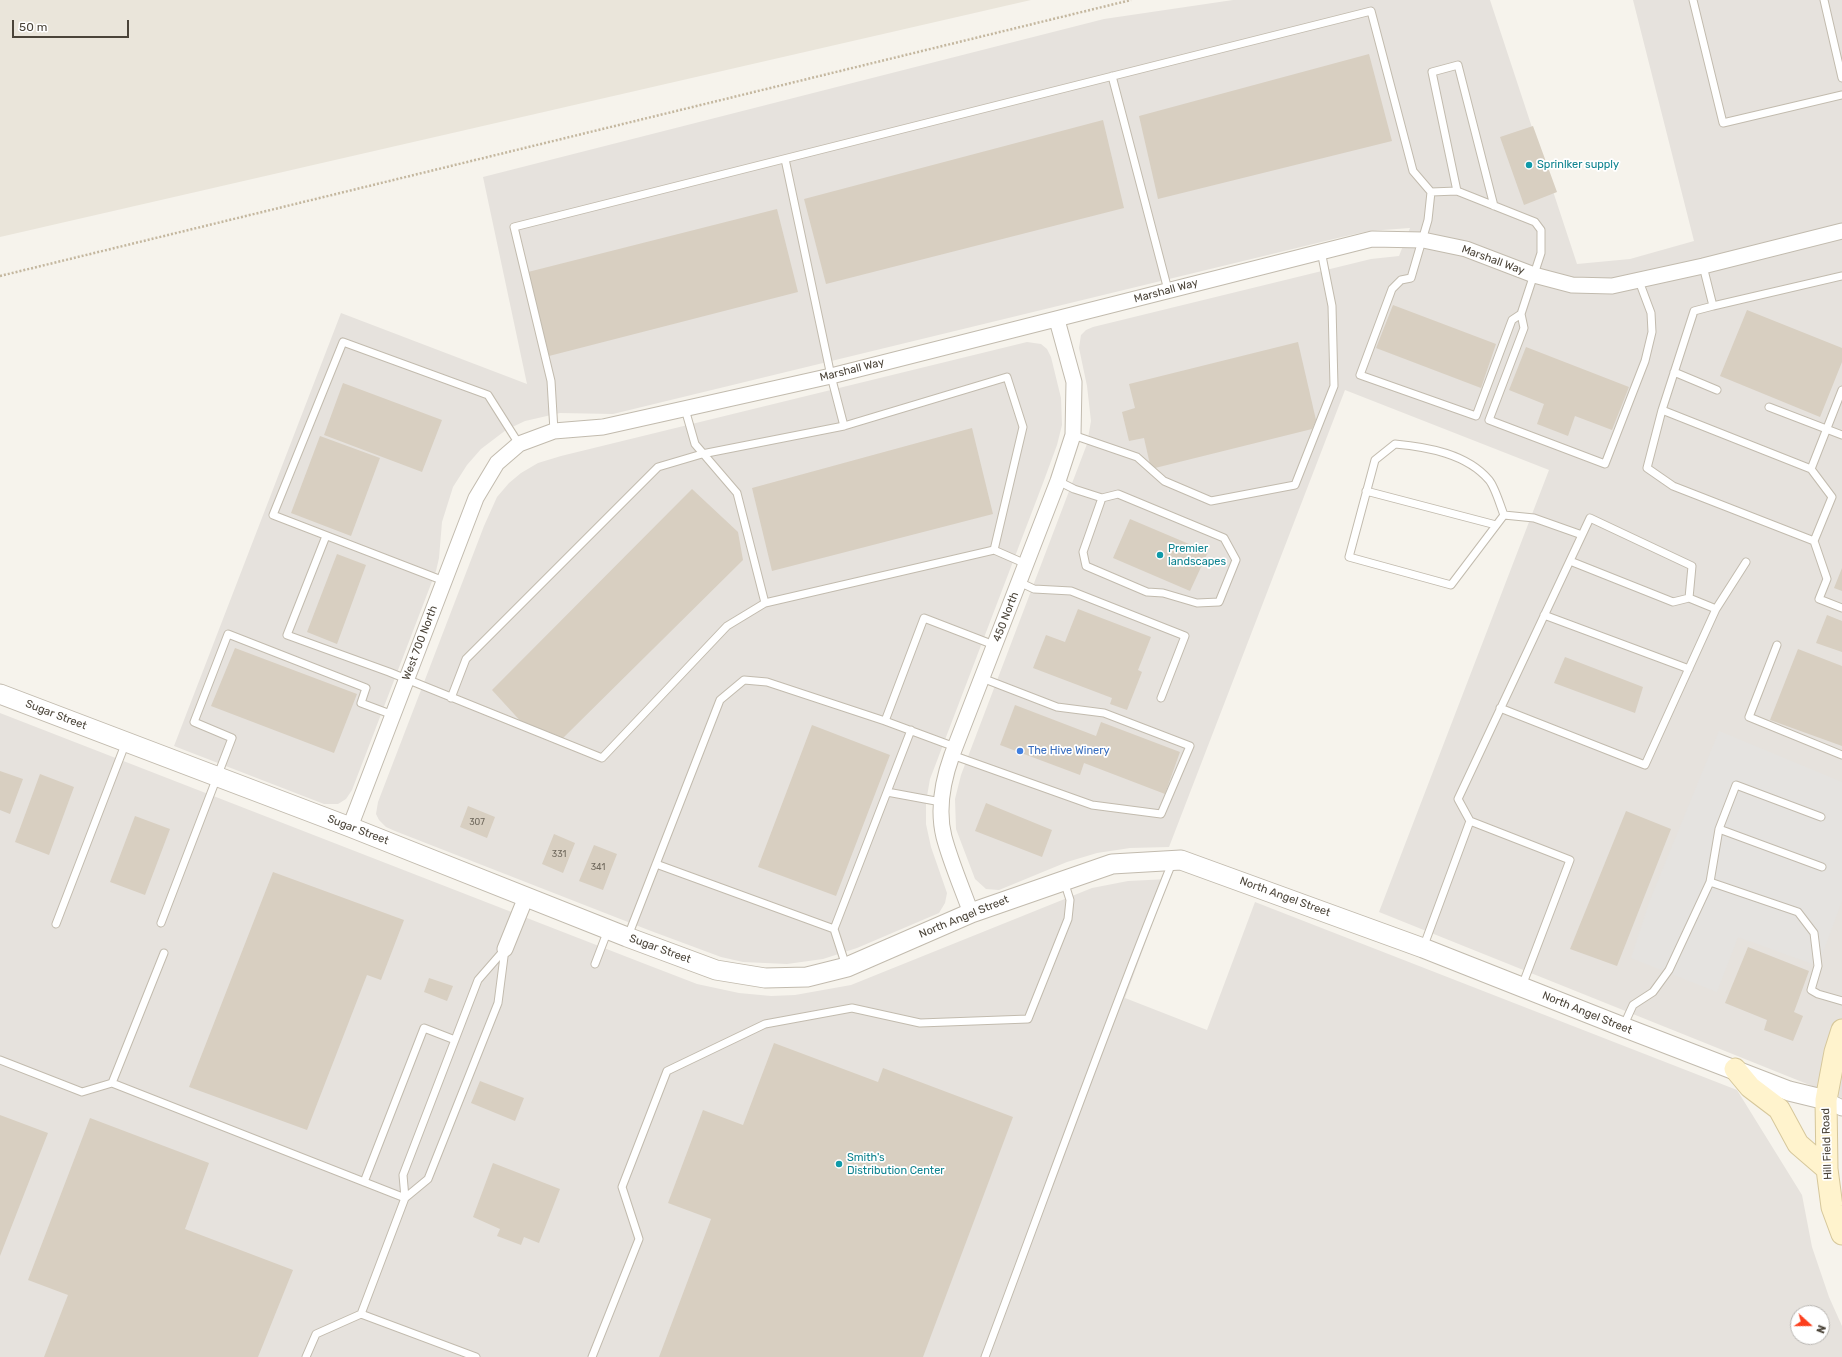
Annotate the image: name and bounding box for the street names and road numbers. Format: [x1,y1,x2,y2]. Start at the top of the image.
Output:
street label: Marshall Way [1460,243,1526,277]
street label: Marshall Way [1132,276,1200,306]
street label: Marshall Way [818,356,886,384]
street label: 450 North [990,590,1022,644]
street label: West 700 North [400,604,440,682]
street label: Sugar Street [23,697,89,733]
street label: Sugar Street [325,812,391,848]
street label: North Angel Street [1238,874,1332,920]
street label: North Angel Street [917,893,1011,941]
street label: Sugar Street [627,932,693,966]
street label: North Angel Street [1540,989,1634,1037]
street label: Hill Field Road [1819,1108,1835,1180]

